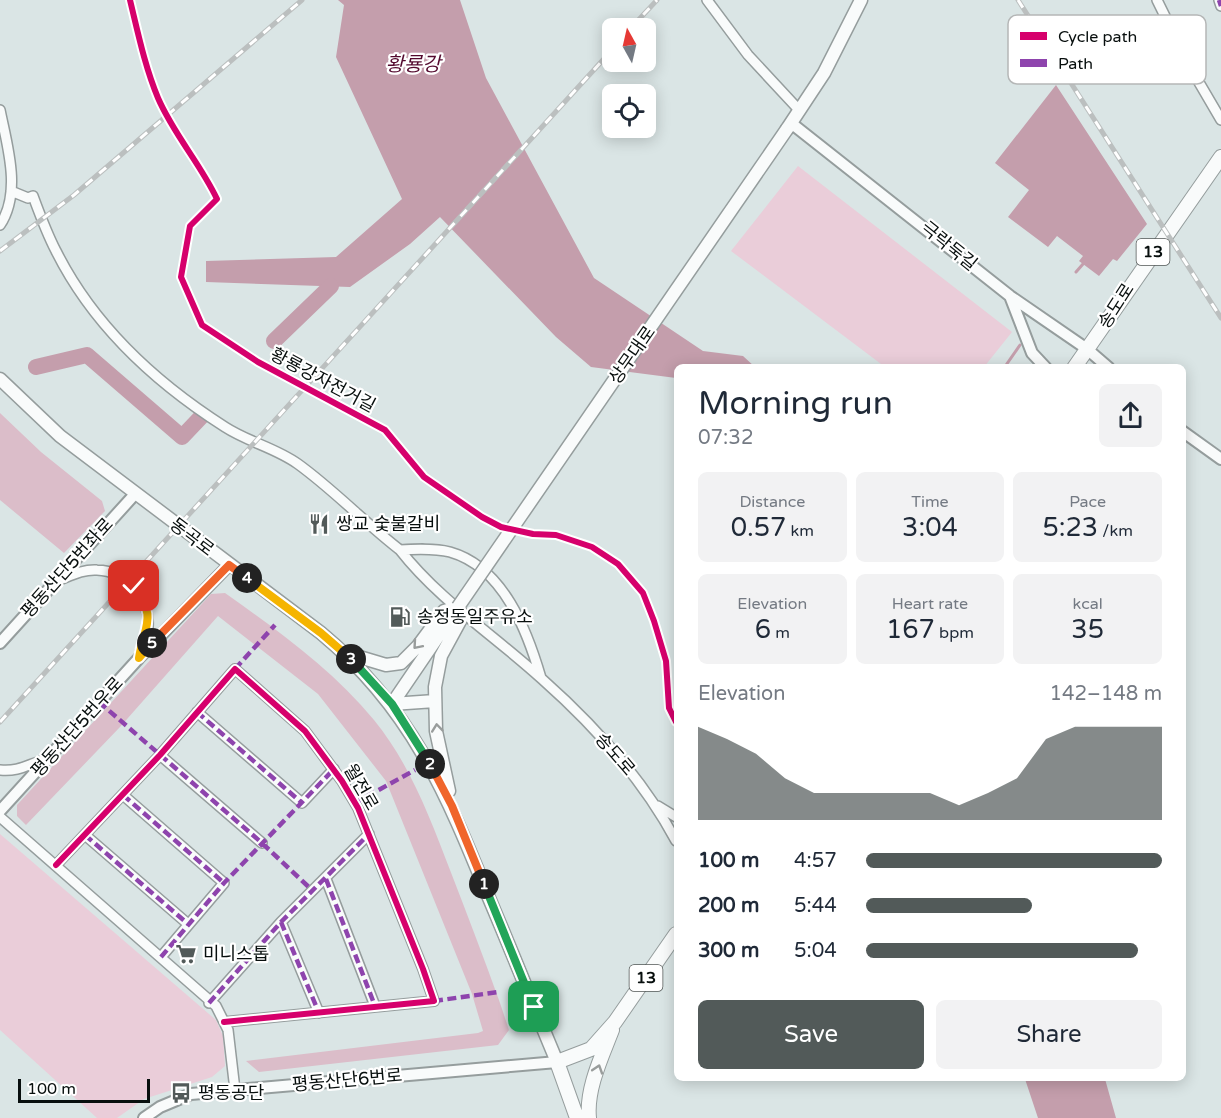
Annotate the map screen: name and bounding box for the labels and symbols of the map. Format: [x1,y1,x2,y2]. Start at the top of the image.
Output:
legend [1008,15,1206,84]
north arrow [602,18,656,72]
text: Cycle path [1058,27,1137,47]
water label: 황룡강 [385,53,443,77]
text: Path [1058,54,1093,74]
street label: 극락둑길 [916,217,982,275]
road number: 13 [1136,239,1170,265]
street label: 송도로 [1093,279,1139,333]
street label: 상무대로 [604,322,660,388]
street label: 황룡강자전거길 [267,343,379,417]
restaurant icon: 쌍교 숯불갈비 [307,512,331,536]
street label: 평동산단5번좌로 [16,513,118,623]
street label: 동곡로 [166,513,218,561]
place label: 쌍교 숯불갈비 [336,513,440,535]
pin [108,560,159,611]
pin: 4 [232,563,262,593]
fuel station icon: 송정동일주유소 [388,605,412,629]
place label: 송정동일주유소 [417,606,533,628]
pin: 5 [137,628,167,658]
one-way arrow [414,638,425,649]
pin: 3 [336,644,366,674]
street label: 평동산단5번우로 [26,672,128,782]
one-way arrow [431,724,444,733]
street label: 송도로 [590,728,640,780]
pin: 2 [415,749,445,779]
street label: 월전로 [339,760,383,814]
pin: 1 [469,869,499,899]
supermarket icon: 미니스톱 [174,942,198,966]
place label: 미니스톱 [203,943,269,965]
road number: 13 [630,965,662,991]
pin [508,981,559,1032]
street label: 평동산단6번로 [291,1064,403,1096]
one-way arrow [591,1064,603,1075]
scale bar [18,1076,150,1104]
bus stop icon: 평동공단 [169,1081,193,1105]
place label: 평동공단 [198,1082,264,1104]

